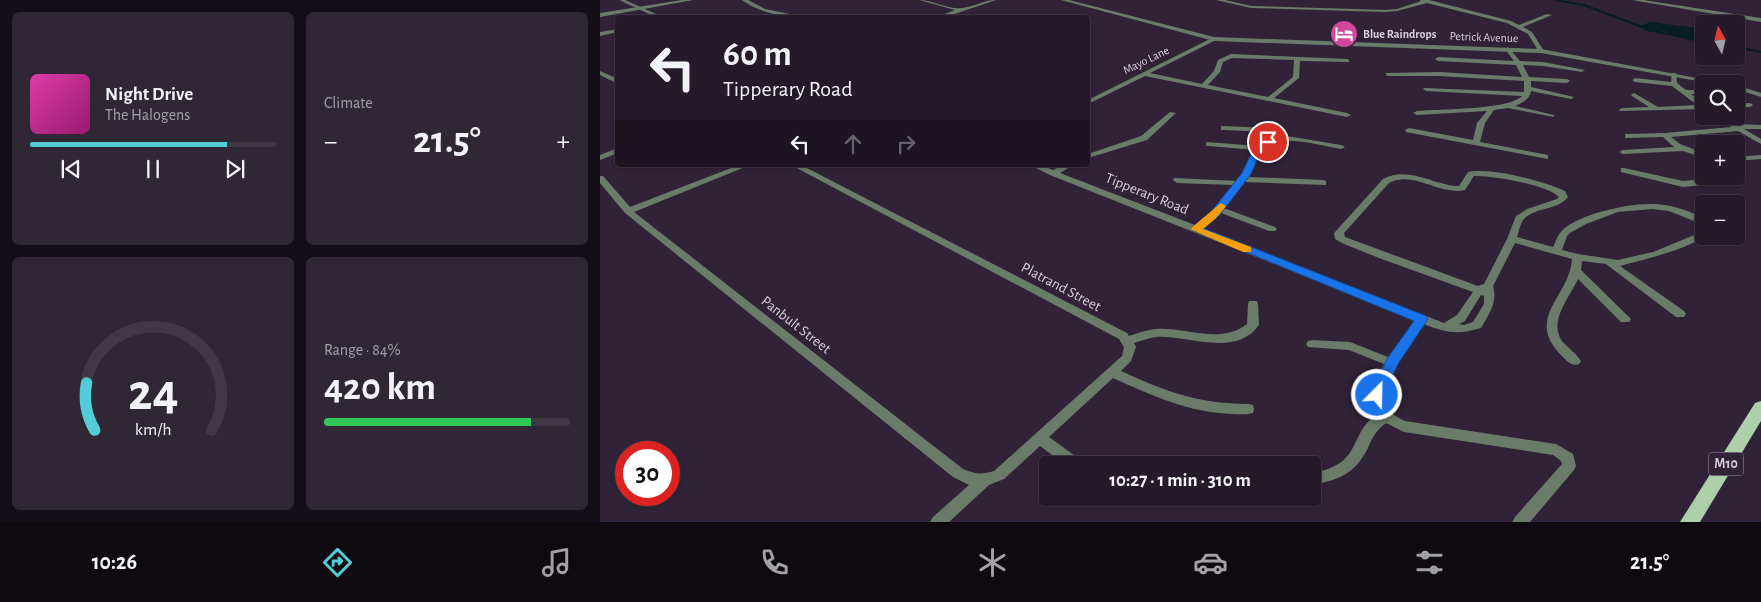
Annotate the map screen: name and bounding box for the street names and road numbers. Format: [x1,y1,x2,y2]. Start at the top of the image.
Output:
street label: Petrick Avenue [1449,30,1519,44]
street label: Mayo Lane [1121,44,1171,77]
street label: Tipperary Road [1103,170,1191,218]
street label: Platrand Street [1019,260,1104,314]
street label: Panbult Street [758,293,834,357]
road number: M10 [1708,452,1744,476]

